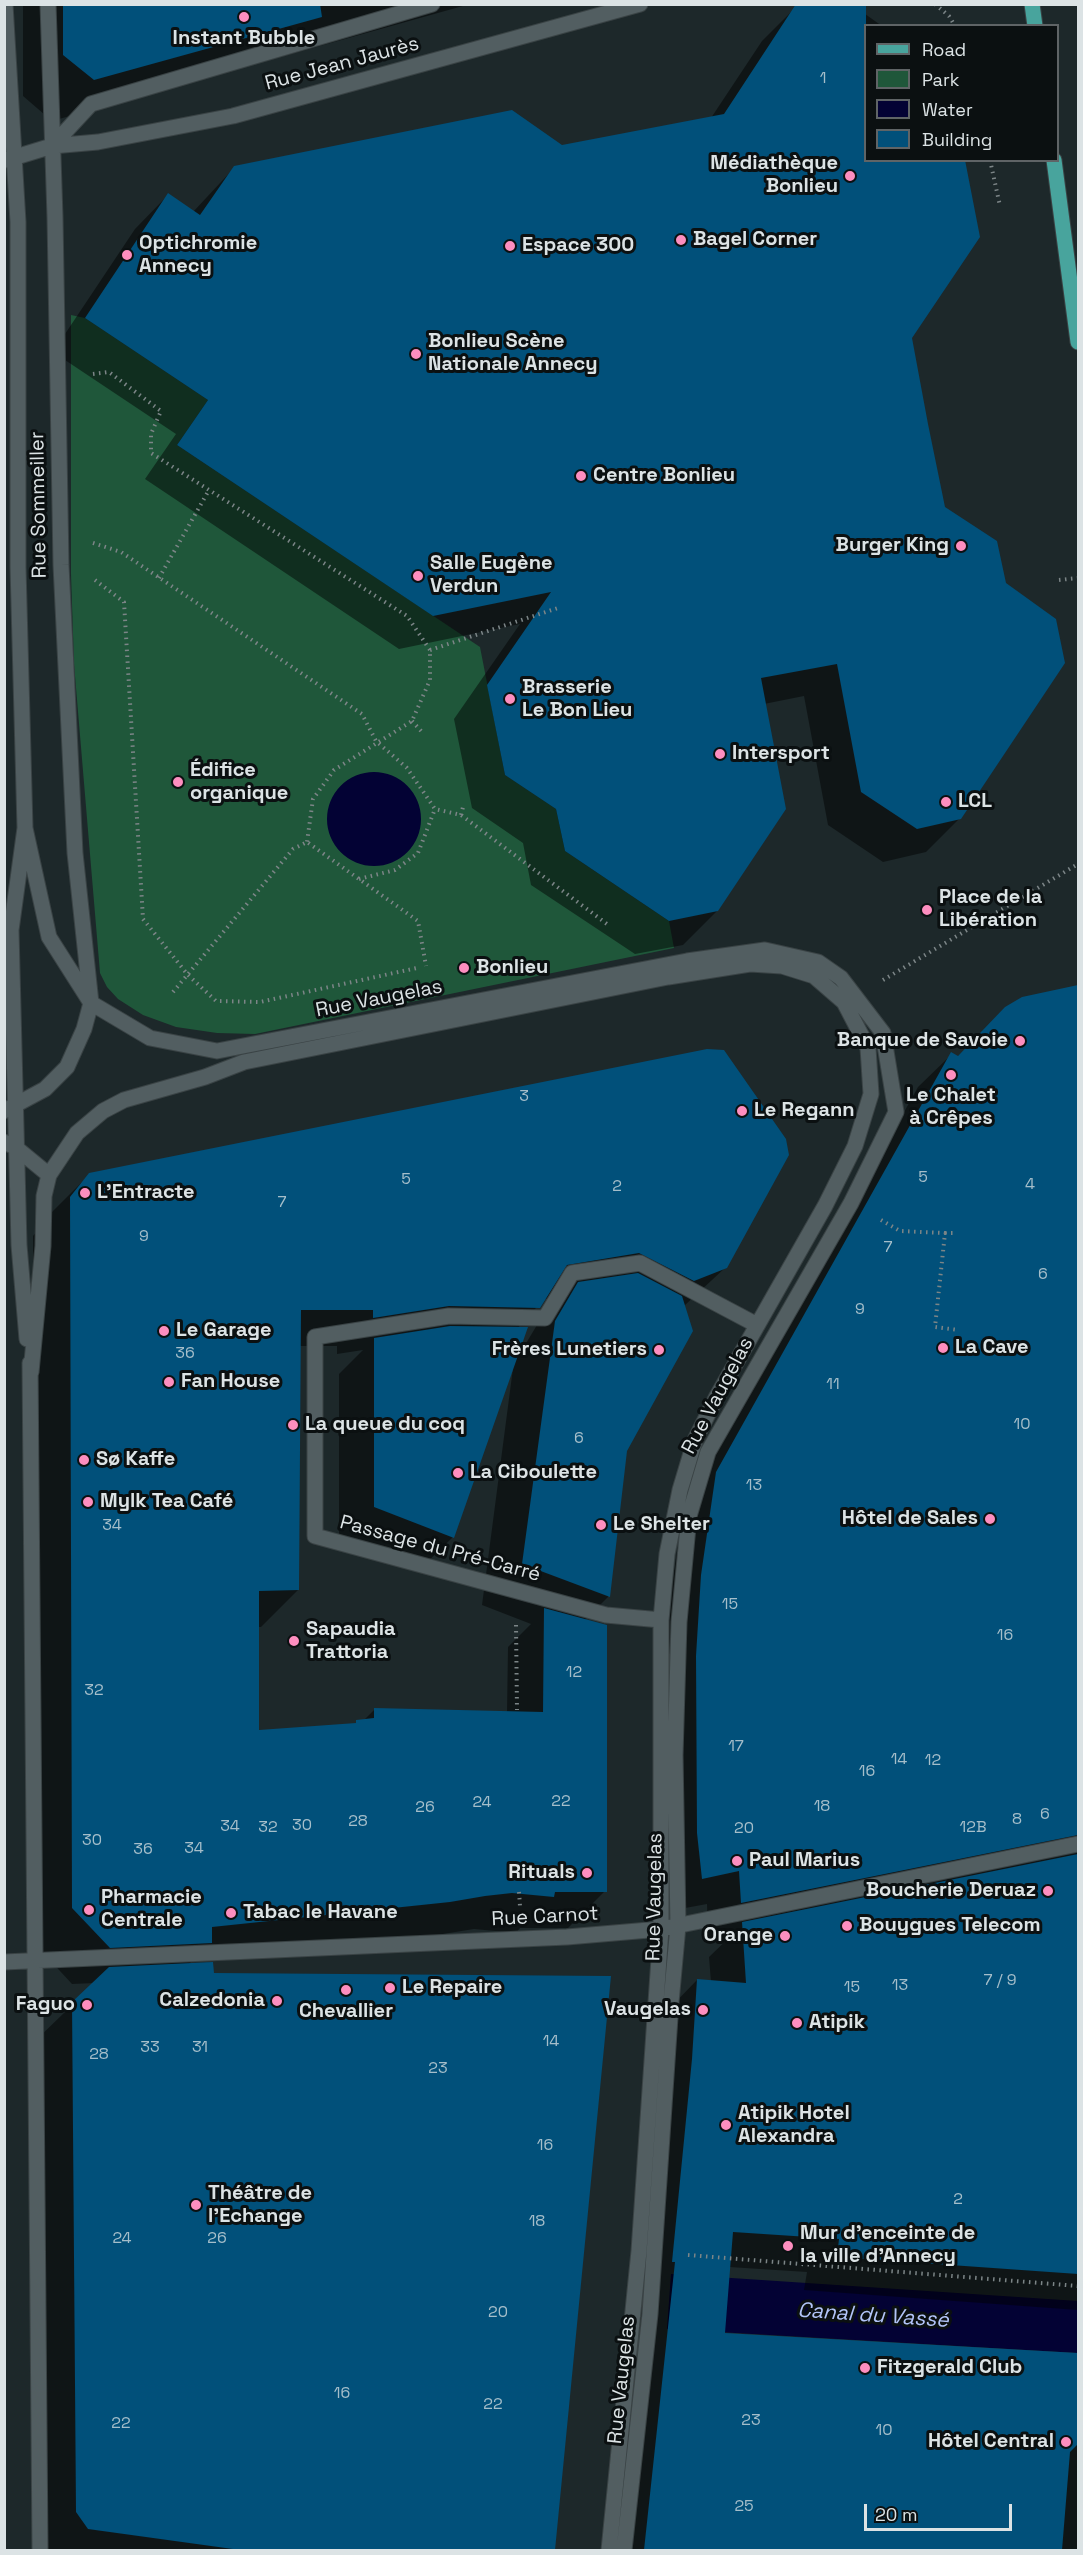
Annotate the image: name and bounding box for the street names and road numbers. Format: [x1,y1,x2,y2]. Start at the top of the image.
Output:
street label: Rue Jean Jaurès [262,32,422,96]
street label: Rue Sommeiller [26,431,52,579]
street label: Rue Vaugelas [314,975,444,1023]
street label: Rue Vaugelas [677,1334,759,1458]
street label: Passage du Pré-Carré [337,1511,543,1587]
street label: Rue Vaugelas [642,1833,668,1961]
street label: Rue Carnot [491,1902,599,1932]
street label: Rue Vaugelas [603,2315,641,2445]

